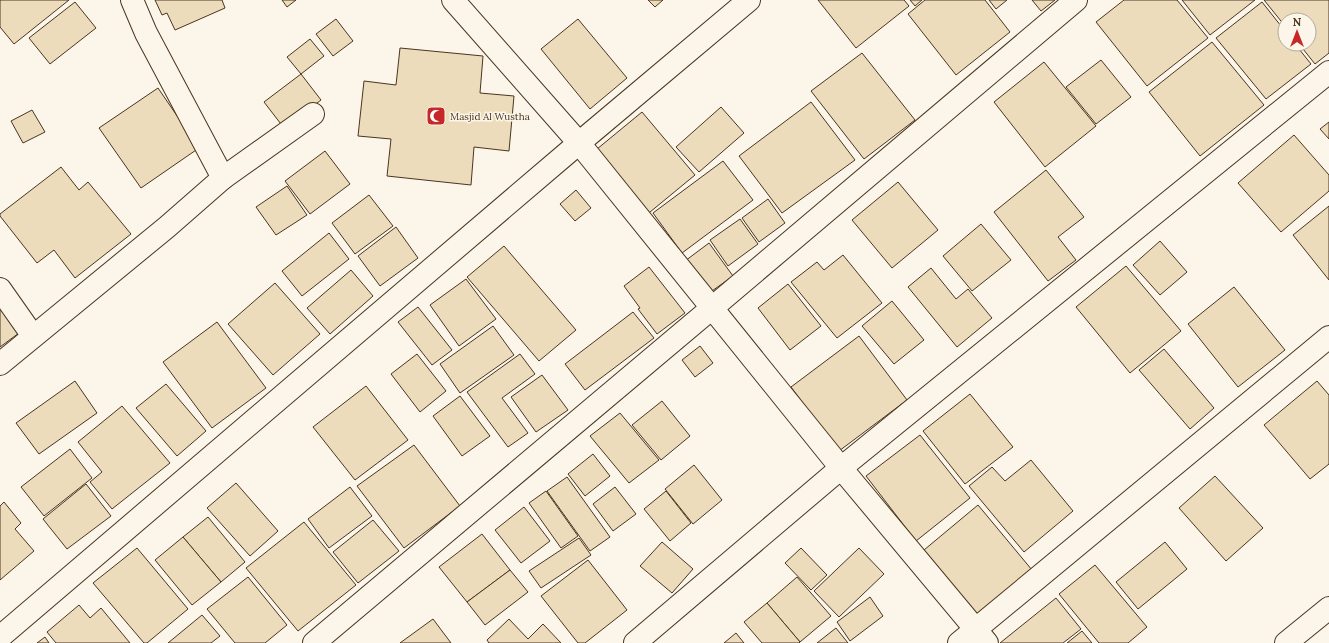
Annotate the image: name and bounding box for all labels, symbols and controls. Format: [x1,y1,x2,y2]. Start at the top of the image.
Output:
north arrow [1277,12,1317,52]
text: N [1293,15,1302,29]
mosque icon: Masjid Al Wustha [425,105,447,127]
place label: Masjid Al Wustha [450,110,530,123]

